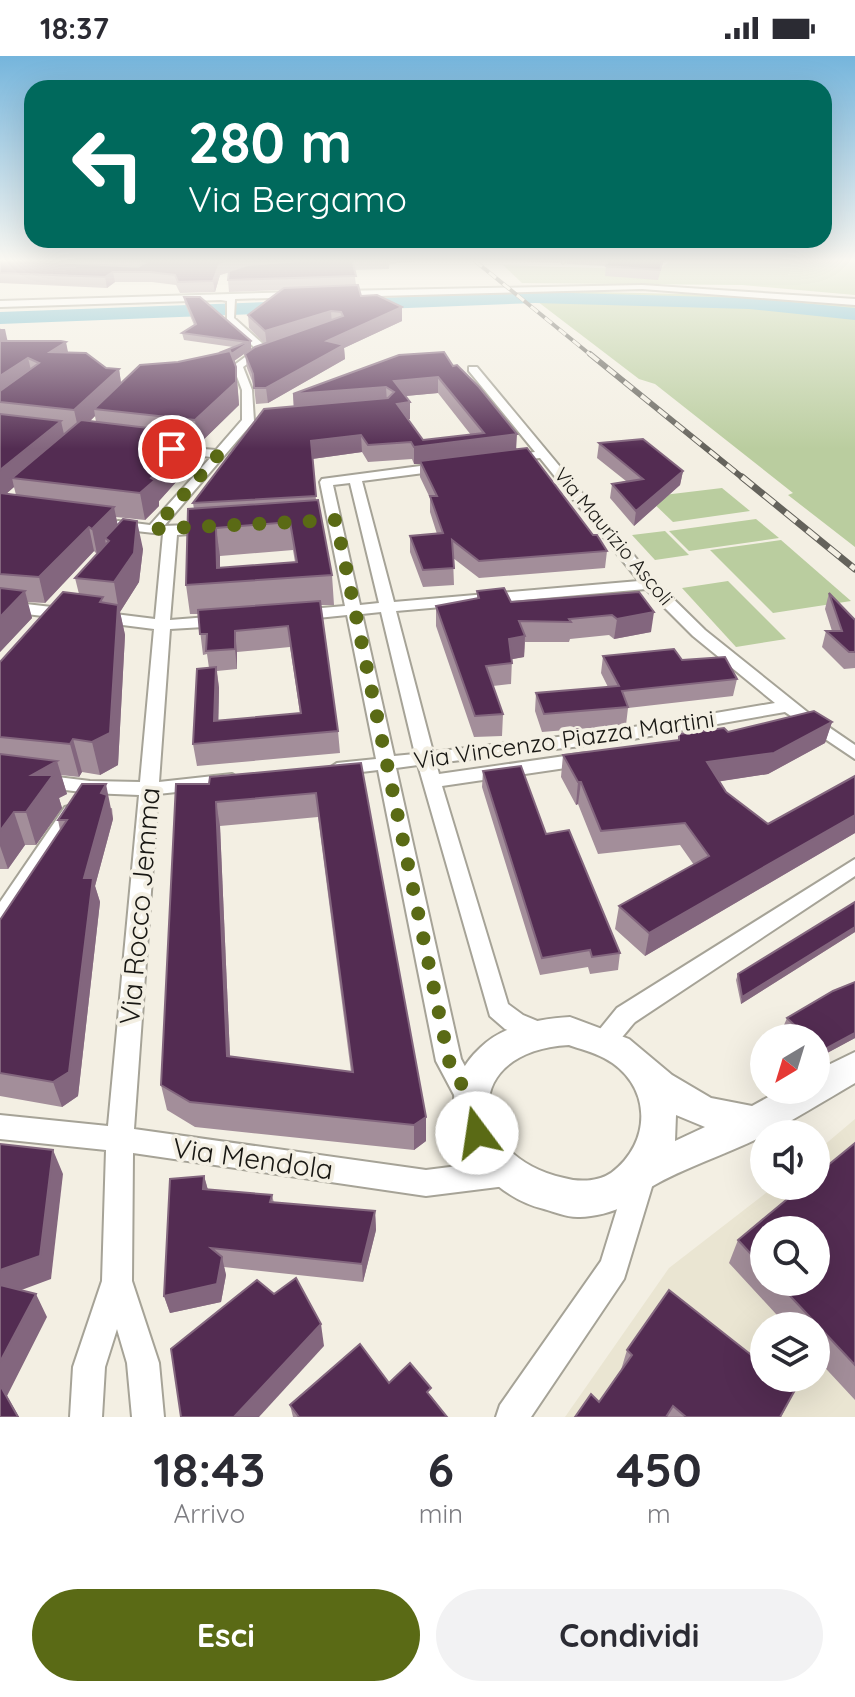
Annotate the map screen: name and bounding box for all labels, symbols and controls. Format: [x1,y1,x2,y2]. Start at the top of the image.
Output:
text: 18:37 [40,9,109,47]
text: 280 m [188,107,352,177]
icon: left [56,112,160,216]
text: Via Bergamo [188,176,407,221]
pin [138,415,206,483]
icon: arrive [150,427,194,471]
street label: Via Maurizio Ascoli [549,462,679,610]
street label: Via Vincenzo Piazza Martini [412,703,716,775]
street label: Via Rocco Jemma [111,786,167,1026]
north arrow [750,1024,830,1104]
map controls [750,1024,830,1392]
position arrow [435,1091,519,1175]
button: sound [750,1120,830,1200]
street label: Via Mendola [171,1129,335,1187]
button: search [750,1216,830,1296]
button: layers [750,1312,830,1392]
text: 18:43 [153,1439,265,1499]
text: 6 [428,1439,454,1499]
text: 450 [616,1439,702,1499]
text: Arrivo [173,1497,245,1530]
text: min [419,1497,463,1530]
text: m [647,1497,671,1530]
button: Esci [32,1589,420,1681]
button: Condividi [436,1589,823,1681]

